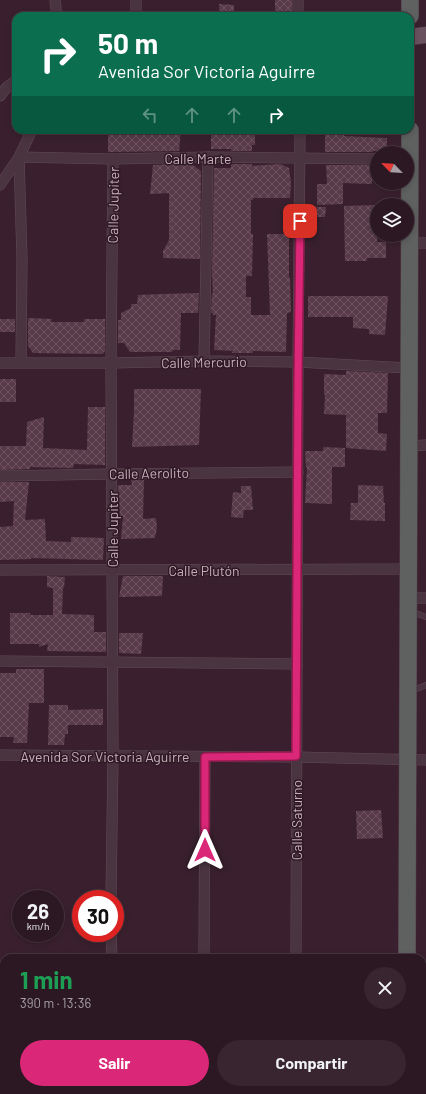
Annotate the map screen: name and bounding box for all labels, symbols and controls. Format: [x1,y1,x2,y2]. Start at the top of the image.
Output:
text: 50 m [98,26,158,60]
icon: right [32,28,84,80]
text: Avenida Sor Victoria Aguirre [98,60,315,82]
icon: left [139,104,161,126]
icon: ahead [181,104,203,126]
icon: ahead [223,104,245,126]
icon: right [265,104,287,126]
north arrow [370,146,414,190]
map controls [370,146,414,242]
street label: Calle Marte [164,150,232,167]
street label: Calle Jupiter [104,167,122,243]
button: layers [370,198,414,242]
pin [283,204,317,238]
icon: arrive [289,210,311,232]
street label: Calle Mercurio [161,353,247,371]
street label: Calle Aerolito [109,464,189,482]
street label: Calle Jupiter [104,491,121,567]
street label: Calle Plutón [168,562,240,579]
street label: Avenida Sor Victoria Aguirre [21,748,189,765]
street label: Calle Saturno [288,780,305,860]
position arrow [184,829,226,871]
speed limit sign: 30 [72,890,124,942]
text: 26 [27,899,49,923]
text: km/h [27,920,49,932]
text: 1 min [20,965,73,994]
button: close [364,967,406,1009]
text: 390 m · 13:36 [20,995,91,1011]
button: Salir [20,1040,209,1086]
button: Compartir [217,1040,406,1086]

